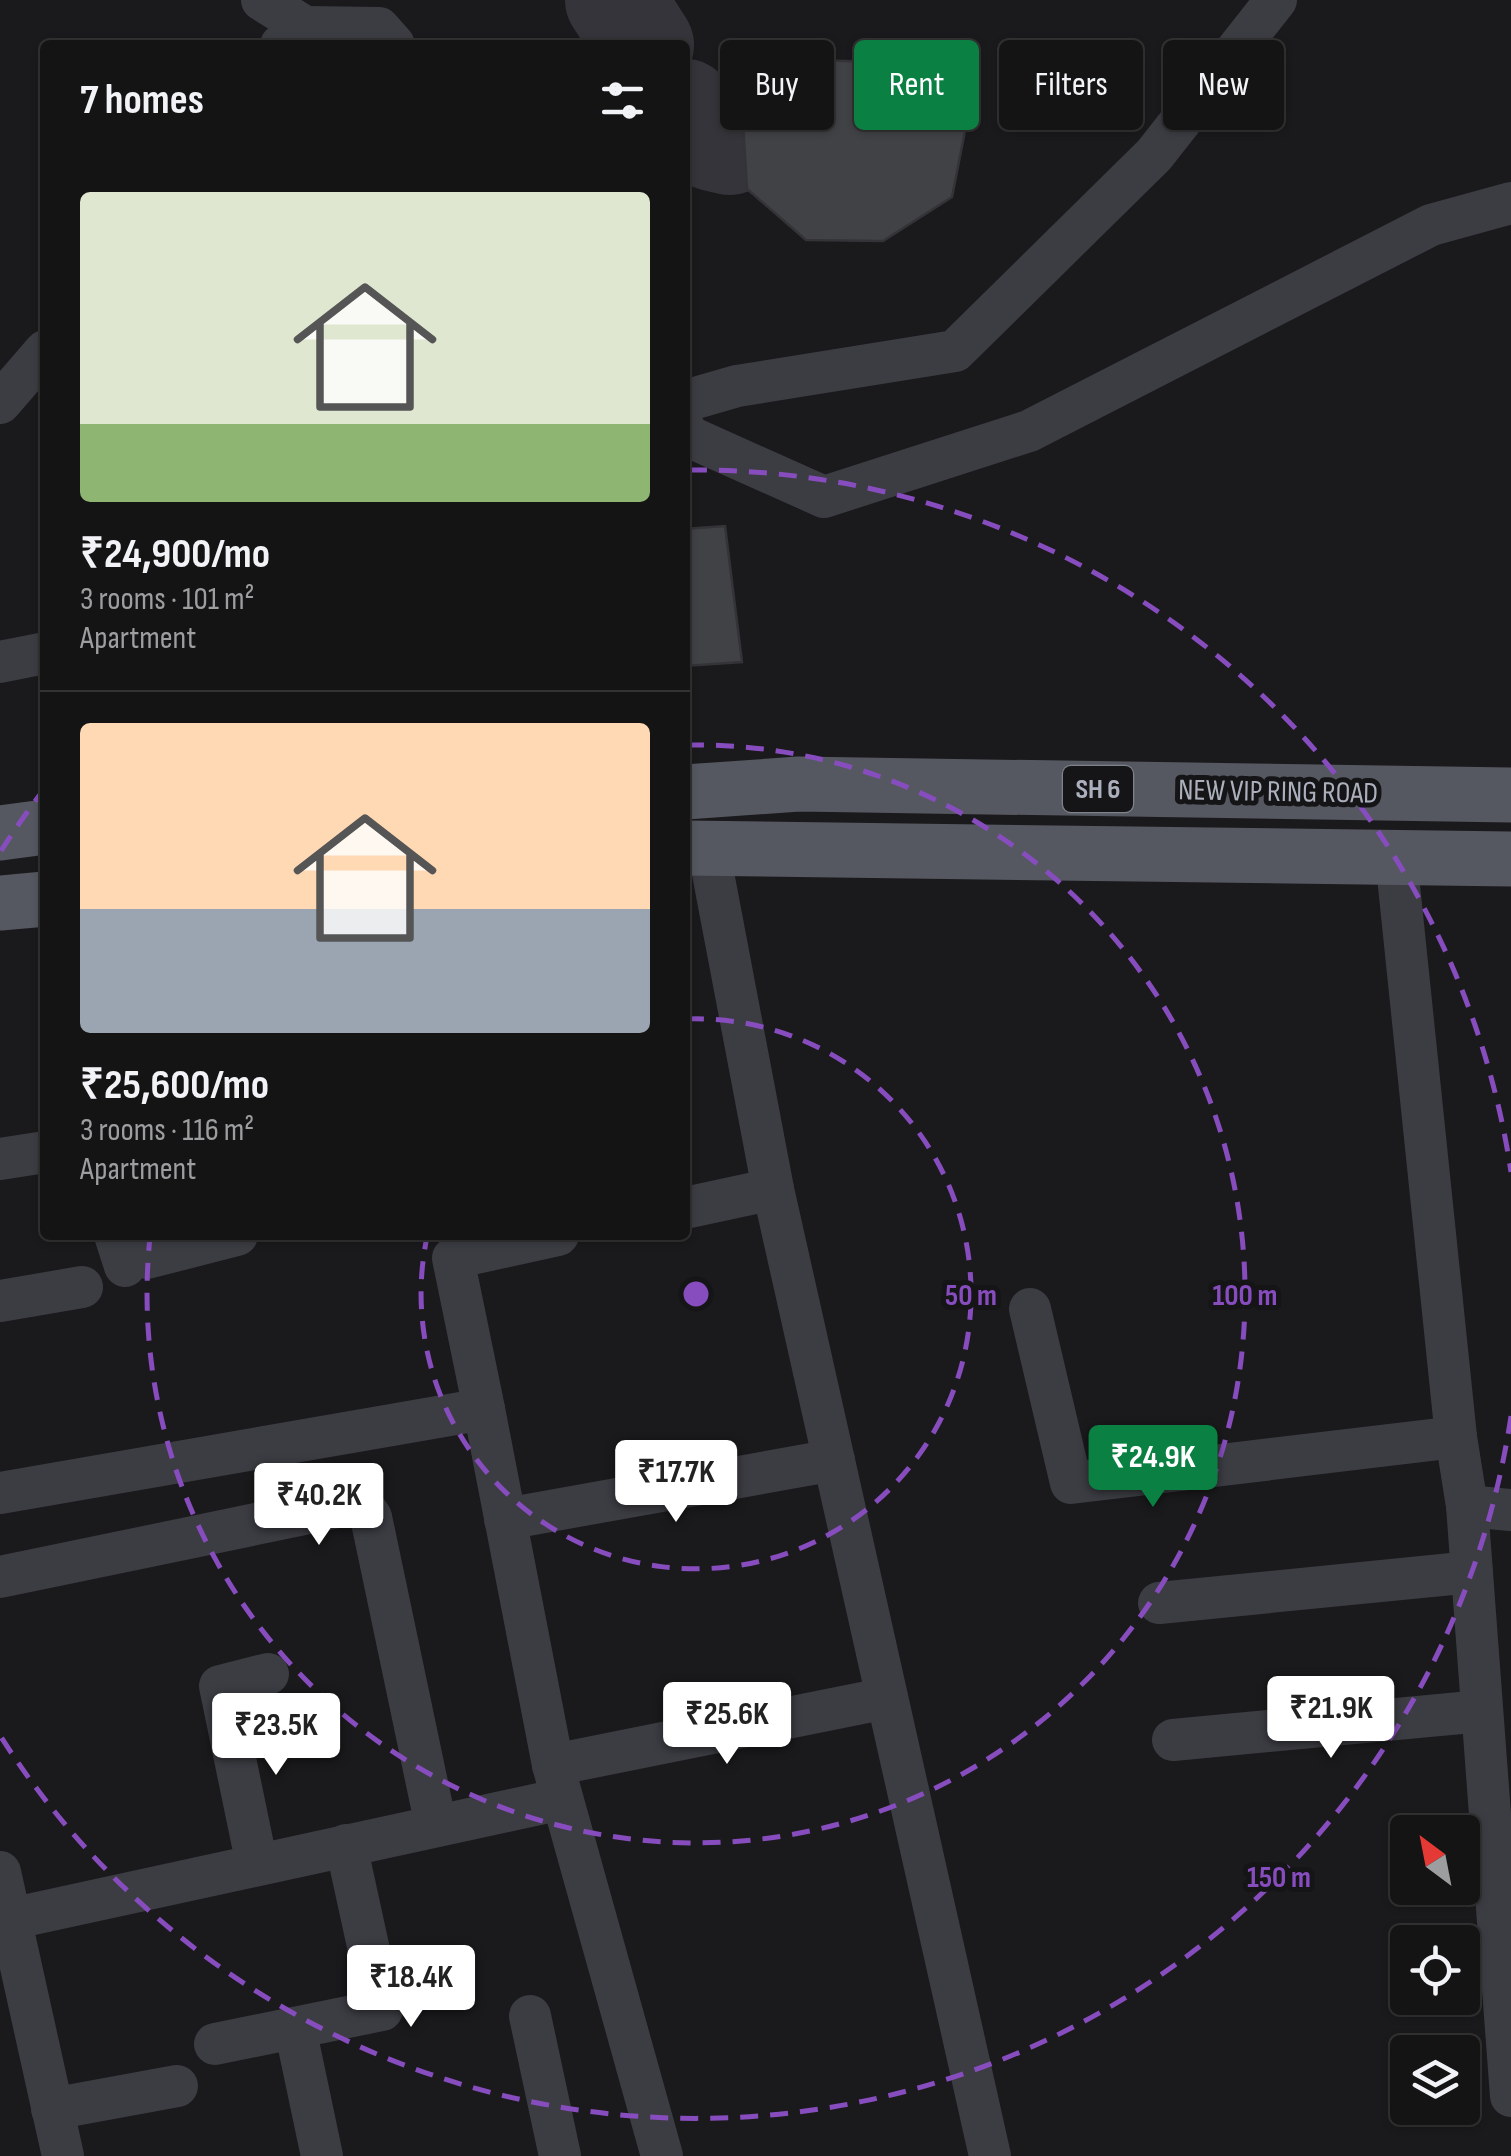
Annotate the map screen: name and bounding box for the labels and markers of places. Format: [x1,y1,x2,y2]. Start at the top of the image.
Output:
centre of rings [678,1276,714,1312]
pin: ₹24.9K [1072,1425,1234,1510]
pin: ₹17.7K [595,1440,757,1525]
pin: ₹40.2K [238,1463,400,1548]
pin: ₹21.9K [1250,1676,1412,1761]
pin: ₹25.6K [646,1682,808,1767]
pin: ₹23.5K [195,1693,357,1778]
pin: ₹18.4K [330,1945,492,2030]

